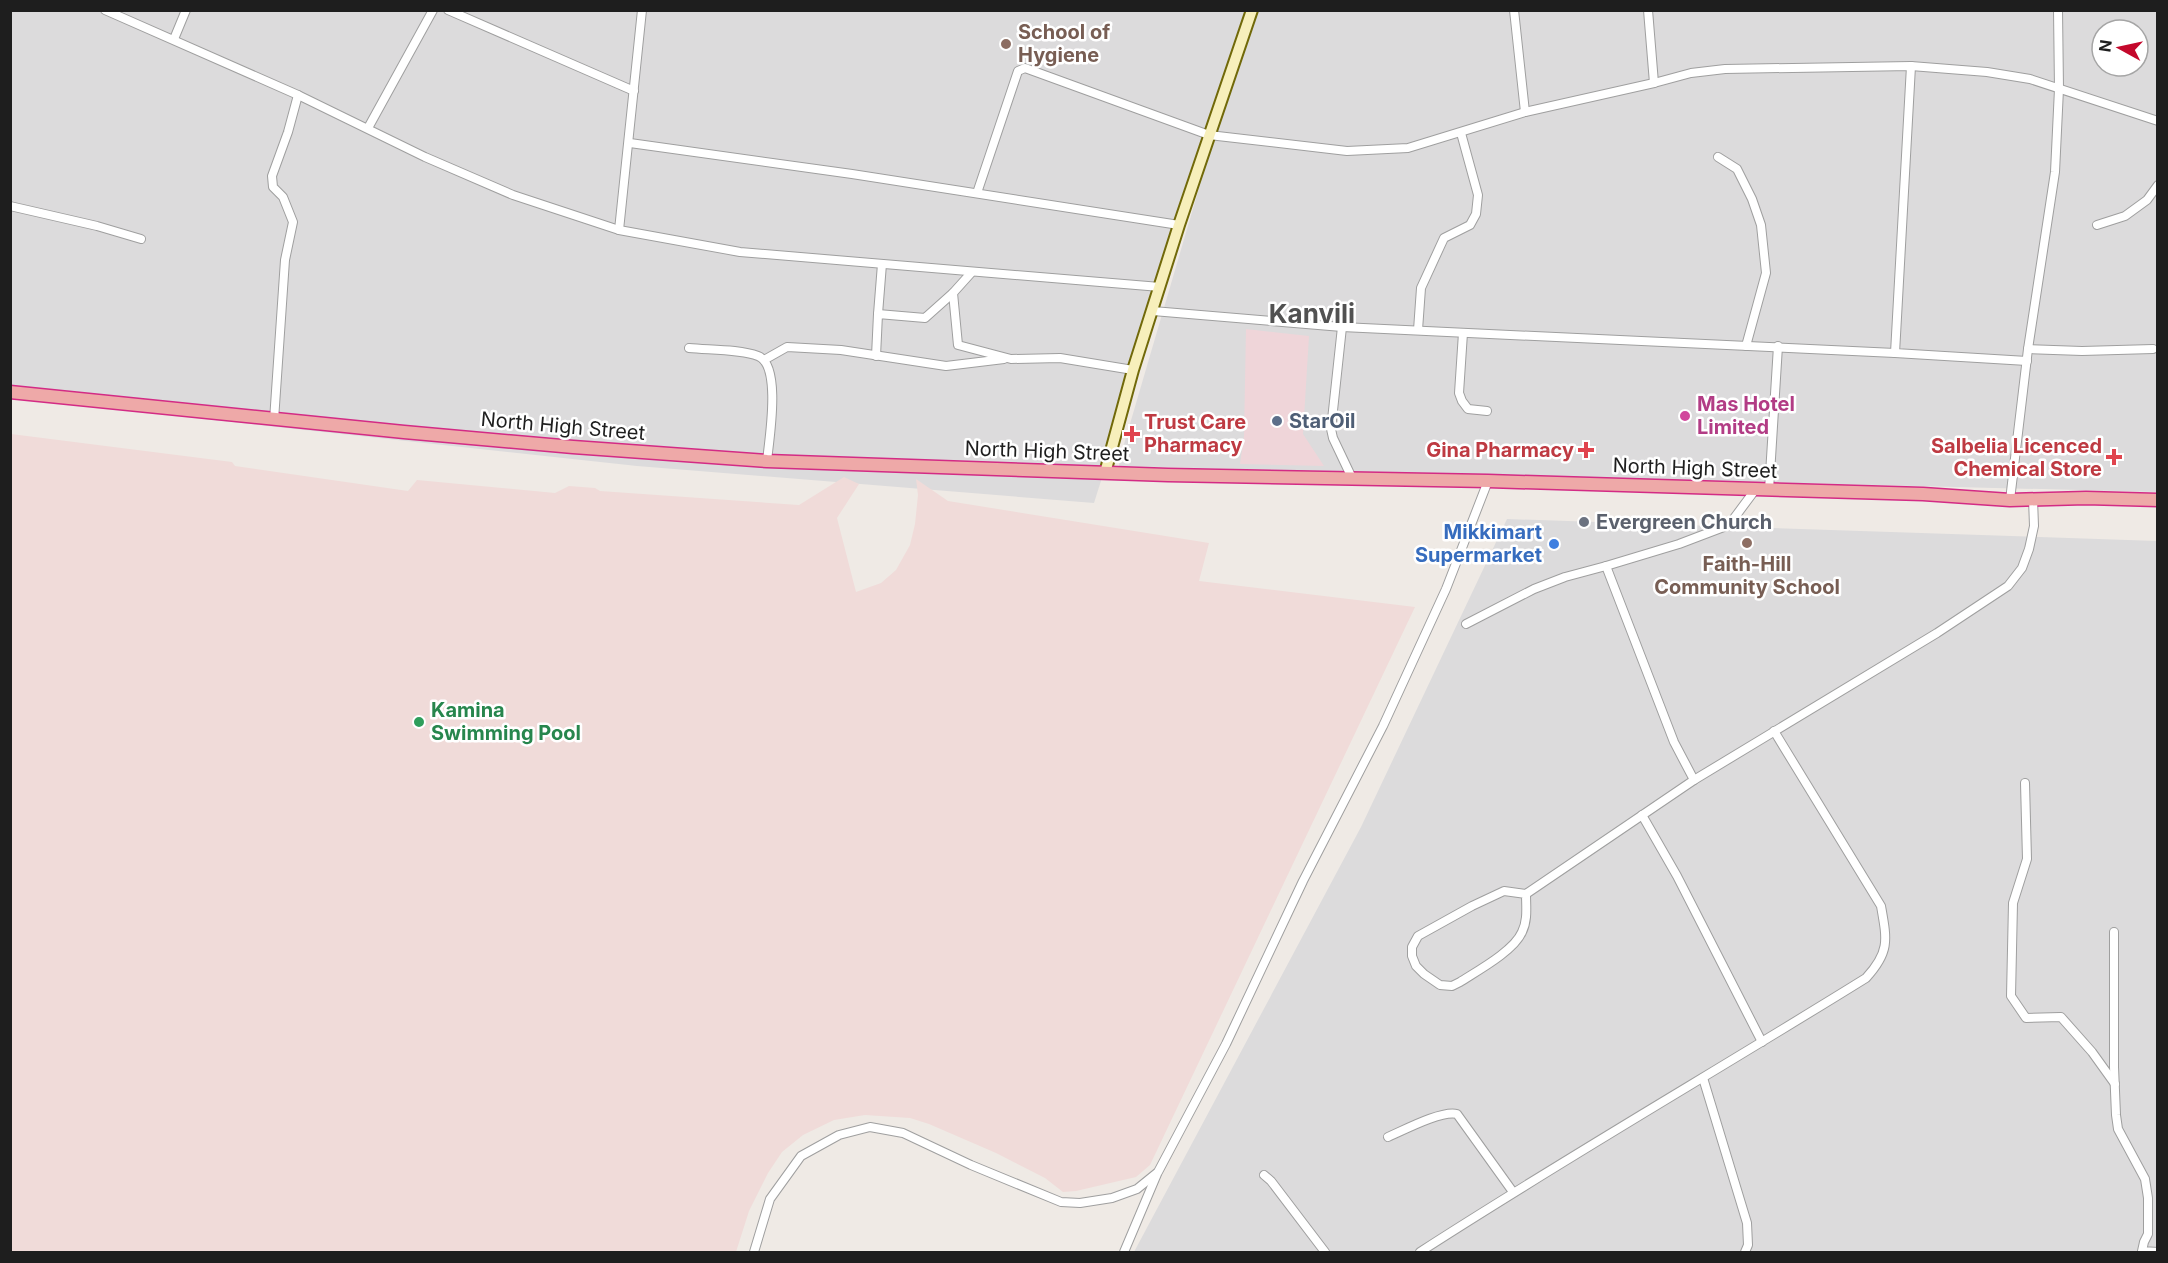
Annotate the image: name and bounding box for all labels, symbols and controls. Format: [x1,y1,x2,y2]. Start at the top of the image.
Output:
north arrow [2090,18,2150,78]
place label: School of Hygiene [1018,20,1110,67]
marker: School of Hygiene [999,37,1013,51]
text: N [2094,38,2116,53]
district label: Kanvili [1269,298,1355,329]
place label: Mas Hotel Limited [1697,392,1795,439]
street label: North High Street [480,407,647,445]
place label: StarOil [1289,409,1356,433]
marker: Mas Hotel Limited [1678,409,1692,423]
place label: Trust Care Pharmacy [1144,410,1246,457]
marker: StarOil [1270,414,1284,428]
marker: Trust Care Pharmacy [1125,427,1139,441]
place label: Salbelia Licenced Chemical Store [1931,434,2102,481]
street label: North High Street [964,436,1130,466]
place label: Gina Pharmacy [1426,438,1574,462]
marker: Gina Pharmacy [1579,443,1593,457]
marker: Salbelia Licenced Chemical Store [2107,450,2121,464]
street label: North High Street [1612,453,1778,483]
place label: Evergreen Church [1596,510,1772,534]
marker: Evergreen Church [1577,515,1591,529]
place label: Mikkimart Supermarket [1415,520,1542,567]
marker: Faith-Hill Community School [1740,536,1754,550]
marker: Mikkimart Supermarket [1547,537,1561,551]
place label: Faith-Hill Community School [1654,552,1840,599]
place label: Kamina Swimming Pool [431,698,581,745]
marker: Kamina Swimming Pool [412,715,426,729]

